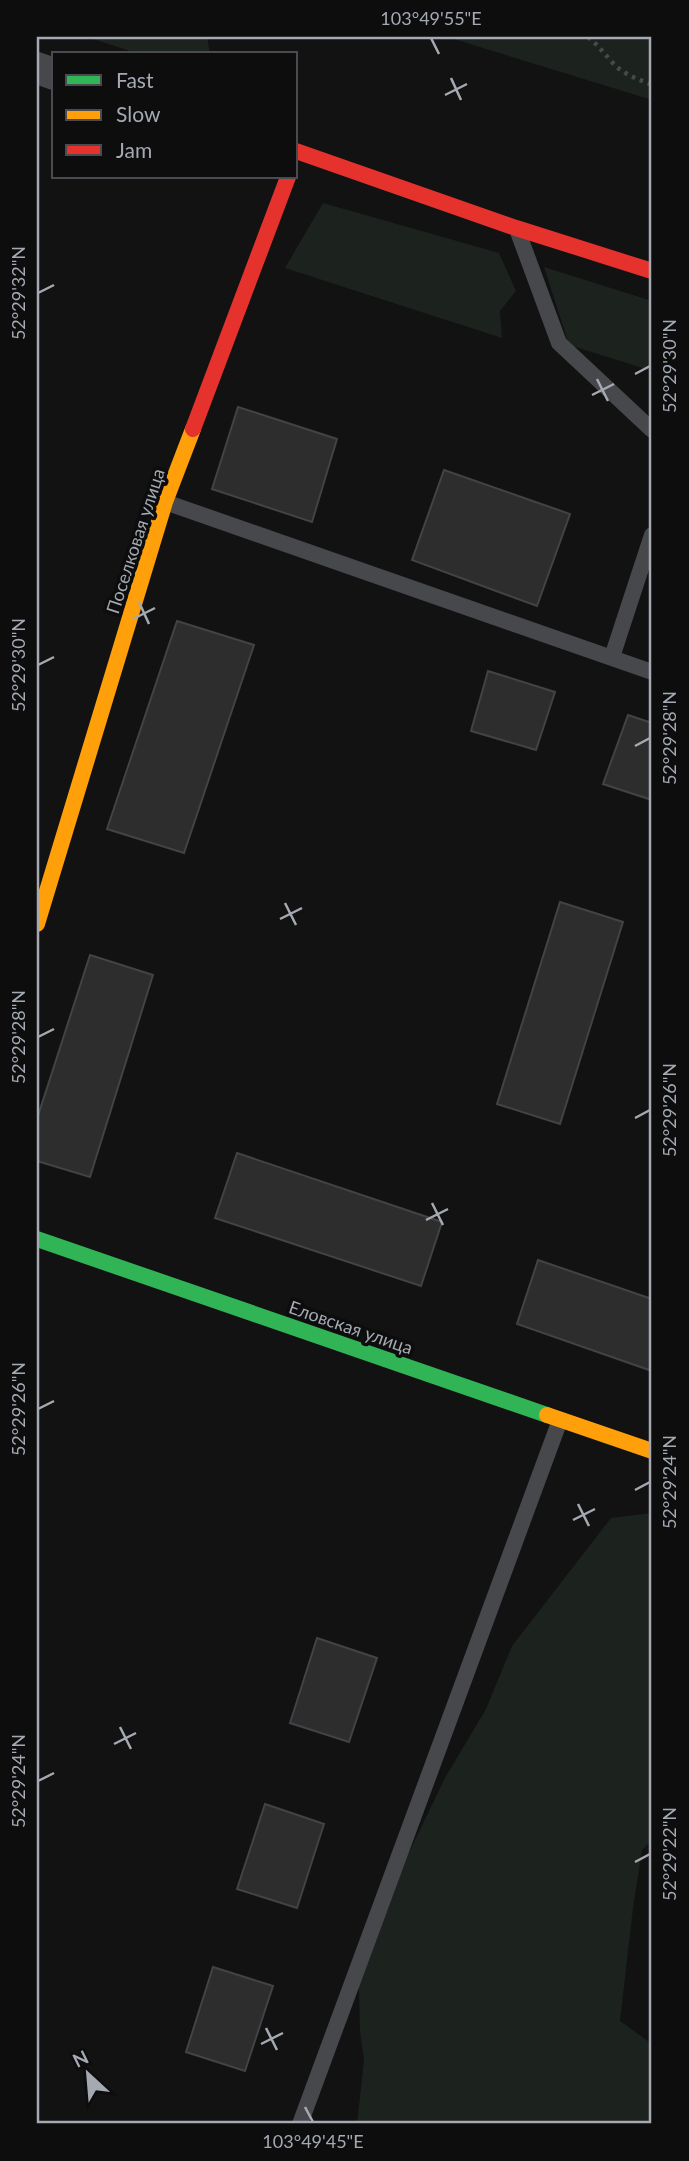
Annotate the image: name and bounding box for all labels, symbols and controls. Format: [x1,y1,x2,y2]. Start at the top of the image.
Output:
text: 103°49'55"E [380,7,482,29]
legend [52,52,298,178]
text: Fast [116,67,154,92]
text: Slow [116,101,161,126]
text: Jam [116,137,152,162]
text: 52°29'32"N [7,246,29,340]
text: 52°29'30"N [658,319,680,413]
street label: Поселковая улица [101,466,169,616]
text: 52°29'30"N [7,618,29,712]
text: 52°29'28"N [658,691,680,785]
text: 52°29'28"N [7,990,29,1084]
text: 52°29'26"N [658,1063,680,1157]
street label: Еловская улица [286,1296,416,1358]
text: 52°29'26"N [7,1362,29,1456]
text: 52°29'24"N [658,1435,680,1529]
text: 52°29'24"N [7,1734,29,1828]
text: 52°29'22"N [658,1807,680,1901]
north arrow [52,2038,122,2108]
text: N [69,2045,92,2072]
text: 103°49'45"E [262,2130,364,2152]

